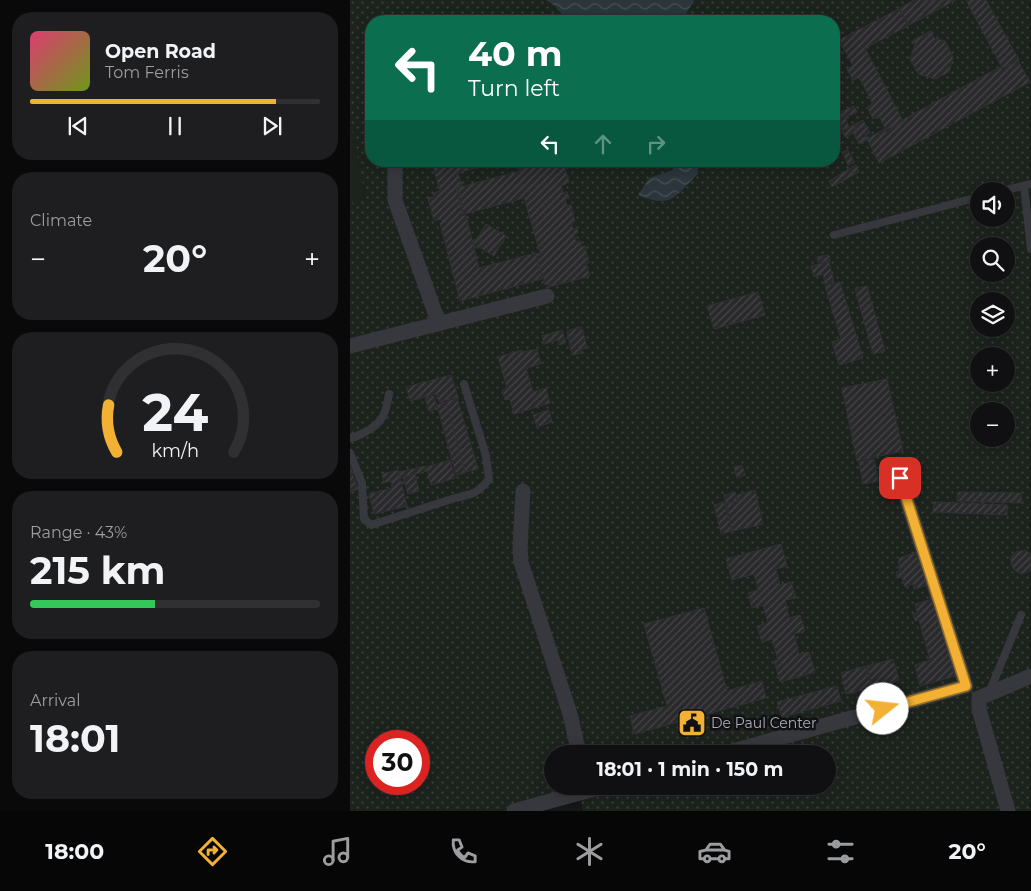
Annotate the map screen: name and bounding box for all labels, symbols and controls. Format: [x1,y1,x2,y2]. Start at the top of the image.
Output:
text: 40 m [468,32,563,75]
icon: left [385,35,450,100]
text: Open Road [105,40,216,63]
text: Tom Ferris [105,63,189,82]
text: Turn left [468,75,560,102]
icon: previous [64,112,92,140]
icon: pause [161,112,189,140]
icon: next [258,112,286,140]
icon: left [536,130,564,158]
icon: ahead [589,130,617,158]
icon: right [642,130,670,158]
map controls [970,182,1015,447]
button: sound [970,182,1015,227]
text: Climate [30,211,92,230]
text: 20° [143,235,207,282]
button: search [970,237,1015,282]
text: − [30,242,46,276]
text: + [304,242,320,276]
button: layers [970,292,1015,337]
button: + [970,347,1015,392]
text: 24 [142,381,208,444]
button: − [970,402,1015,447]
text: km/h [151,440,199,461]
pin [879,457,921,499]
icon: arrive [886,464,914,492]
text: Range · 43% [30,523,127,542]
text: 215 km [30,547,165,594]
position arrow [856,682,908,734]
text: Arrival [30,691,80,710]
public building icon: De Paul Center [677,708,707,738]
place label: De Paul Center [711,714,817,732]
text: 18:01 [30,715,120,762]
speed limit sign: 30 [365,730,430,795]
text: 18:01 · 1 min · 150 m [597,758,783,781]
icon: directions [195,834,230,869]
icon: music [320,834,355,869]
icon: phone [446,834,481,869]
icon: climate [572,834,607,869]
icon: car [697,834,732,869]
icon: filters [823,834,858,869]
text: 18:00 [45,838,104,865]
text: 20° [948,838,986,865]

